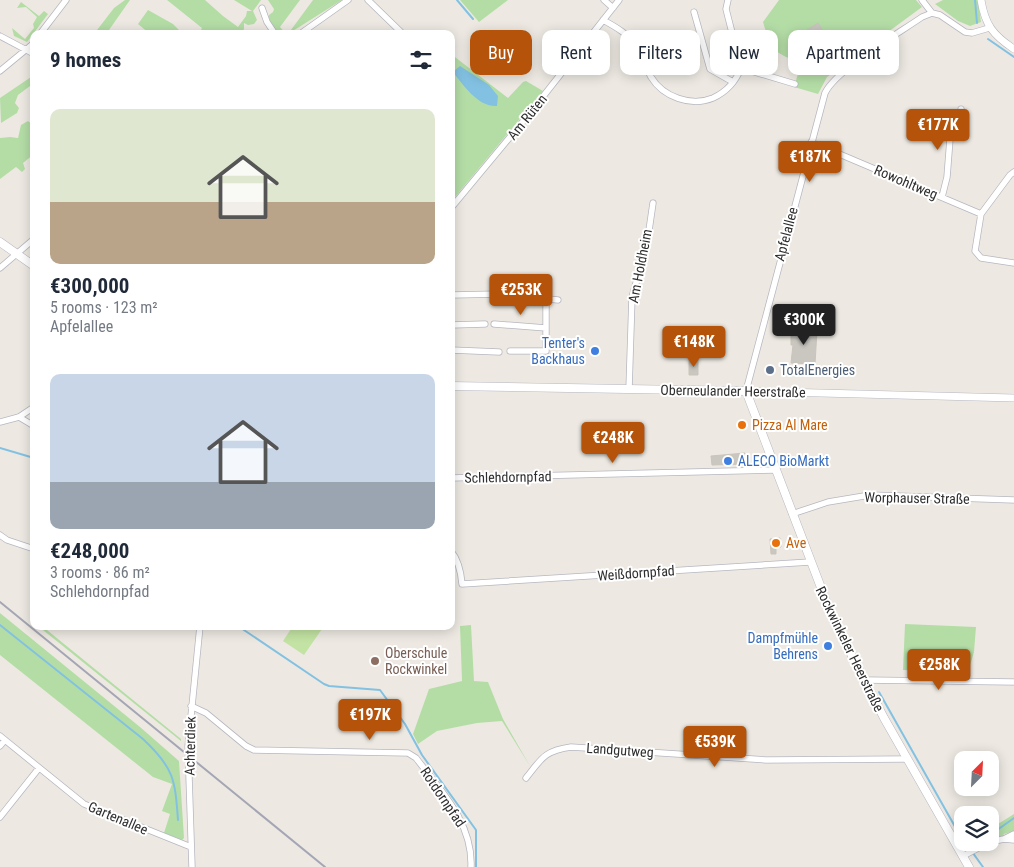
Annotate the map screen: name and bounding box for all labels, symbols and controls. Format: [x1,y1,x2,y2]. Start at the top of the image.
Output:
chip: Buy [470,30,532,75]
chip: Rent [542,30,610,75]
chip: Filters [620,30,700,75]
chip: New [710,30,778,75]
chip: Apartment [788,30,899,75]
icon: filters [407,46,435,74]
text: 9 homes [50,48,121,72]
street label: Am Rüten [504,91,550,143]
pin: €177K [903,108,973,151]
text: €177K [917,115,959,134]
pin: €187K [775,140,845,183]
icon: home [198,142,288,232]
text: €187K [789,147,831,166]
street label: Rowohltweg [872,161,940,203]
street label: Apfelallee [771,205,801,263]
street label: Am Holdheim [625,228,655,304]
text: €300,000 [50,274,129,298]
pin: €253K [486,274,556,316]
text: €253K [500,280,542,299]
text: 5 rooms · 123 m² [50,298,158,317]
pin: €300K [769,304,839,346]
text: €300K [783,310,825,329]
text: Apfelallee [50,317,113,336]
pin: €148K [659,326,729,368]
text: €148K [673,332,715,351]
place label: Tenter's Backhaus [531,335,585,367]
marker: Tenter's Backhaus [589,345,601,357]
place label: TotalEnergies [780,362,855,378]
marker: TotalEnergies [764,364,776,376]
street label: Oberneulander Heerstraße [660,382,806,400]
icon: home [198,407,288,497]
place label: Pizza Al Mare [752,417,828,433]
marker: Pizza Al Mare [736,419,748,431]
pin: €248K [578,422,648,464]
text: €248K [592,428,634,447]
place label: ALECO BioMarkt [738,453,829,469]
marker: ALECO BioMarkt [722,455,734,467]
street label: Schlehdornpfad [464,468,552,486]
street label: Worphauser Straße [864,489,970,507]
place label: Ave [786,535,807,551]
marker: Ave [770,537,782,549]
text: €248,000 [50,539,129,563]
street label: Weißdornpfad [597,562,675,584]
text: 3 rooms · 86 m² [50,563,150,582]
text: Schlehdornpfad [50,582,149,601]
street label: Rockwinkeler Heerstraße [813,584,888,715]
place label: Dampfmühle Behrens [748,630,818,662]
marker: Dampfmühle Behrens [822,640,834,652]
place label: Oberschule Rockwinkel [385,645,448,677]
pin: €258K [904,648,974,691]
marker: Oberschule Rockwinkel [369,655,381,667]
text: €258K [918,655,960,674]
pin: €197K [335,698,405,741]
text: €197K [349,705,391,724]
street label: Achterdiek [181,716,199,776]
pin: €539K [680,726,750,768]
text: €539K [694,732,736,751]
street label: Landgutweg [586,740,654,760]
north arrow [954,751,999,796]
map controls [954,751,999,851]
street label: Rotdornpfad [417,764,469,830]
street label: Gartenallee [86,798,151,838]
button: layers [954,806,999,851]

